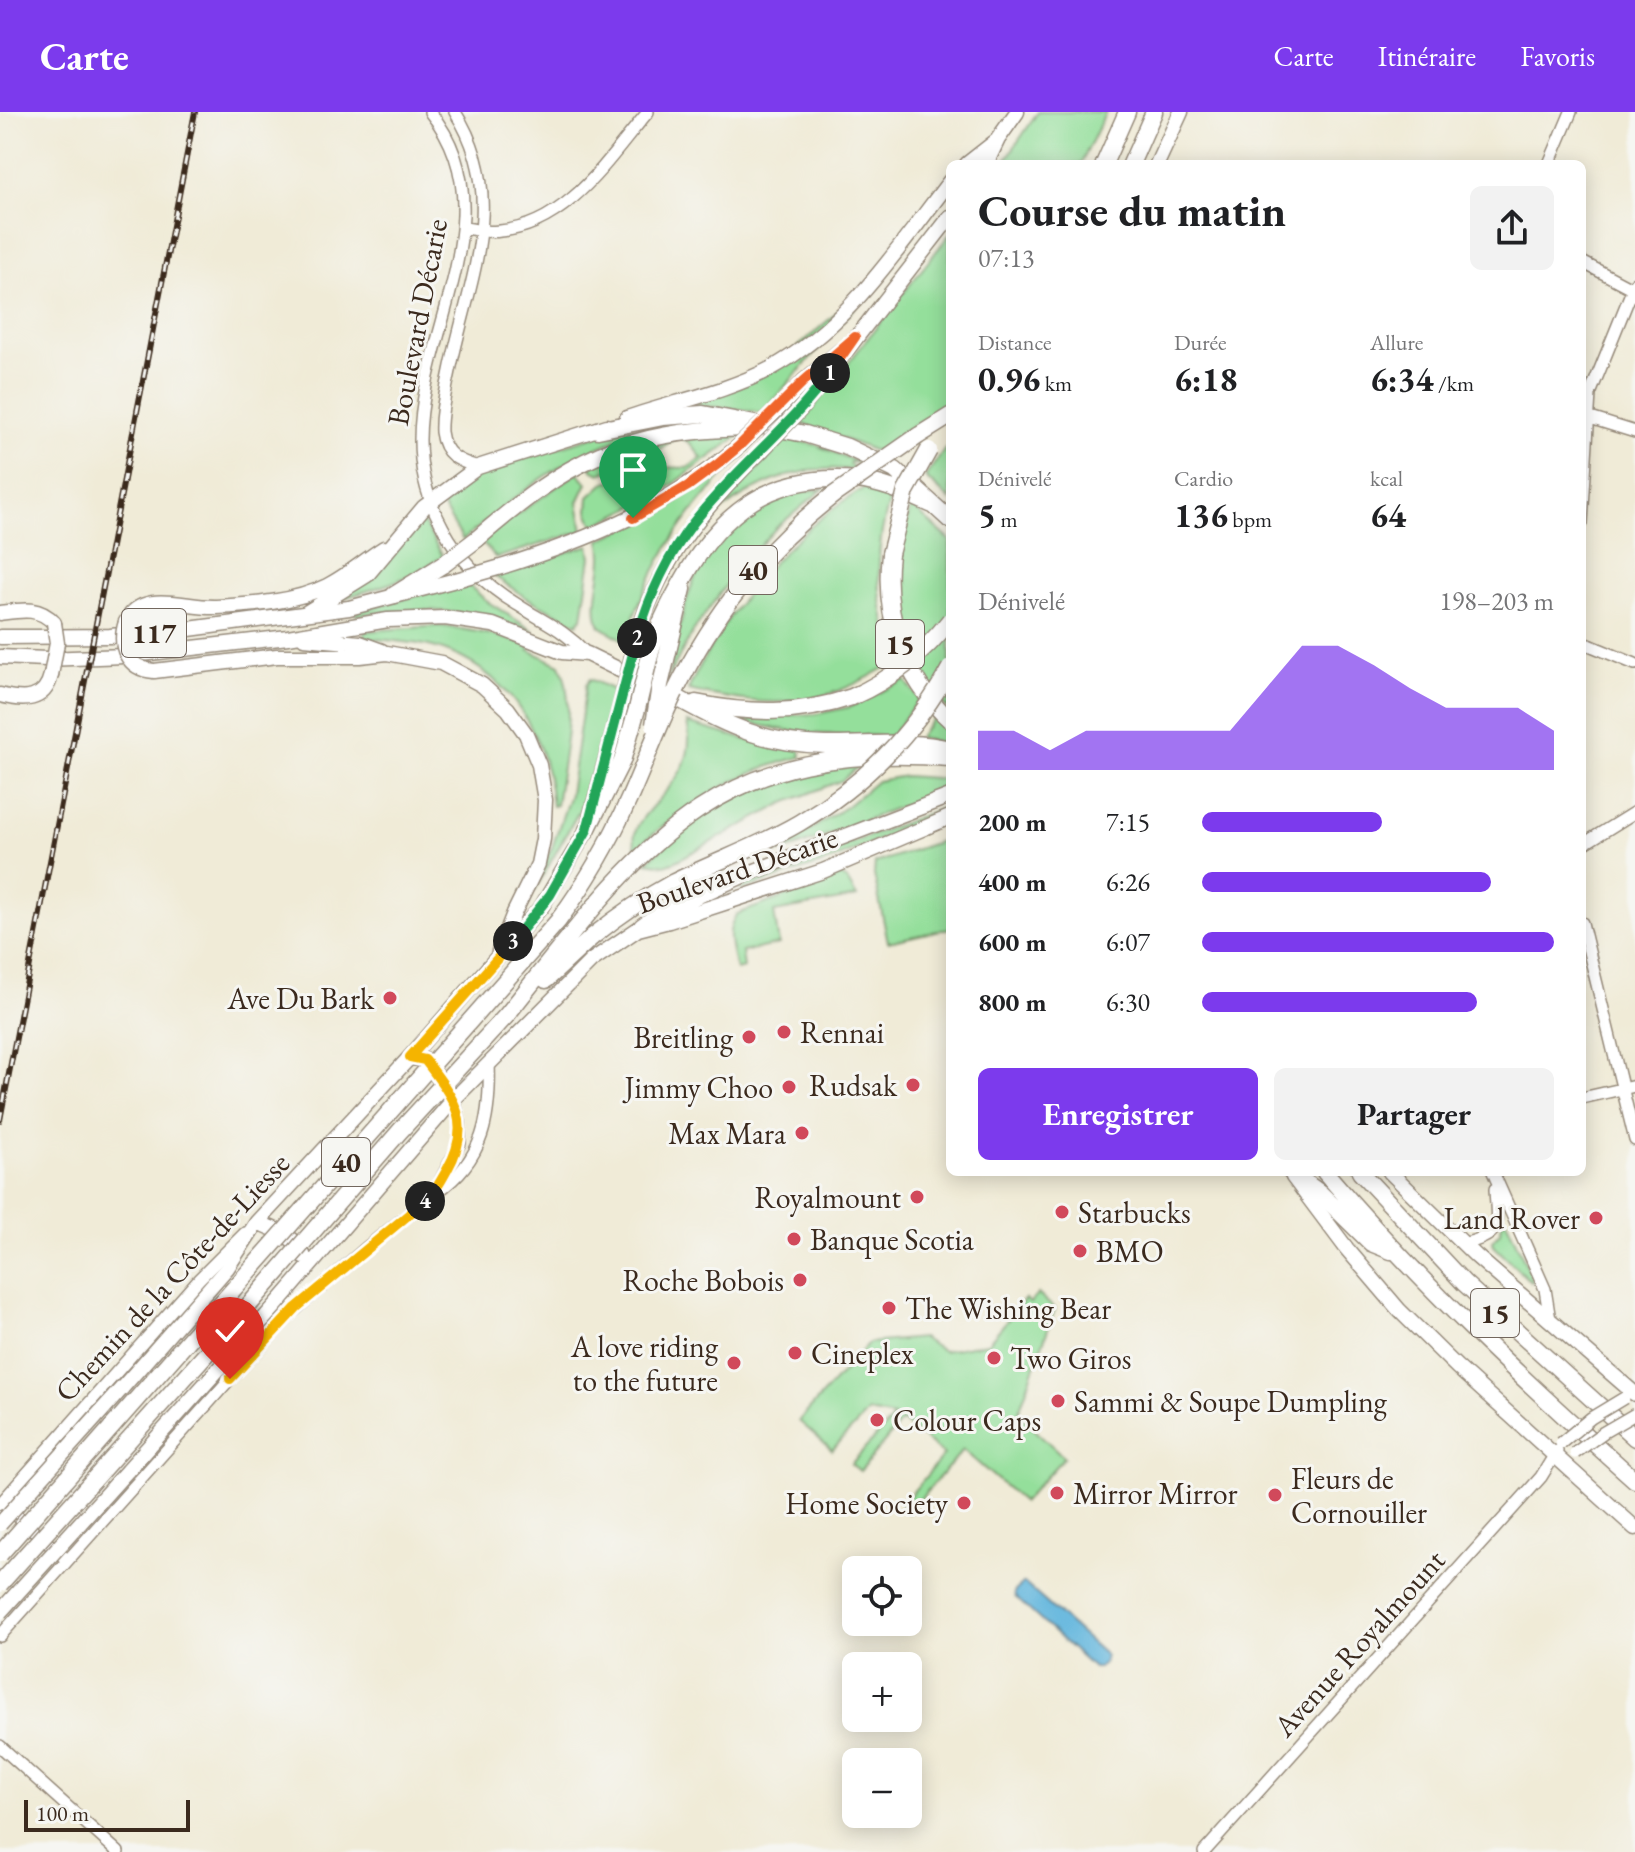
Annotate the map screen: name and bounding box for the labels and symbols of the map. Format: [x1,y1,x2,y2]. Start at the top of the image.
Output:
street label: Boulevard Décarie [378,215,456,429]
pin: 1 [810,353,850,393]
pin [599,436,667,518]
road number: 40 [729,546,777,594]
road number: 117 [122,609,186,657]
pin: 2 [617,618,657,658]
road number: 15 [876,620,924,668]
street label: Boulevard Décarie [631,817,843,923]
pin: 3 [493,921,533,961]
place label: Ave Du Bark [226,979,375,1018]
marker: Ave Du Bark [381,989,399,1007]
place label: Rennai [800,1013,884,1052]
place label: Breitling [633,1018,734,1057]
marker: Rennai [775,1023,793,1041]
marker: Breitling [740,1028,758,1046]
place label: Rudsak [809,1066,898,1105]
place label: Jimmy Choo [621,1068,773,1107]
marker: Rudsak [904,1076,922,1094]
marker: Jimmy Choo [780,1078,798,1096]
place label: Max Mara [668,1114,786,1153]
marker: Max Mara [793,1124,811,1142]
road number: 40 [322,1138,370,1186]
street label: Chemin de la Côte-de-Liesse [46,1144,298,1410]
place label: Royalmount [754,1178,902,1217]
pin: 4 [405,1181,445,1221]
marker: Royalmount [908,1188,926,1206]
place label: Starbucks [1078,1193,1191,1232]
place label: Land Rover [1444,1199,1580,1238]
marker: Starbucks [1053,1203,1071,1221]
marker: Land Rover [1587,1209,1605,1227]
place label: Banque Scotia [810,1220,974,1259]
marker: Banque Scotia [785,1230,803,1248]
place label: BMO [1096,1232,1164,1271]
marker: BMO [1071,1242,1089,1260]
place label: Roche Bobois [623,1261,784,1300]
marker: Roche Bobois [791,1271,809,1289]
place label: The Wishing Bear [905,1289,1111,1328]
road number: 15 [1471,1289,1519,1337]
pin [196,1297,264,1379]
marker: The Wishing Bear [880,1299,898,1317]
place label: A love riding to the future [570,1327,719,1400]
place label: Cineplex [811,1334,914,1373]
place label: Two Giros [1010,1339,1132,1378]
marker: Cineplex [786,1344,804,1362]
marker: Two Giros [985,1349,1003,1367]
marker: A love riding to the future [725,1354,743,1372]
place label: Sammi & Soupe Dumpling [1074,1382,1388,1421]
marker: Sammi & Soupe Dumpling [1049,1392,1067,1410]
place label: Colour Caps [893,1401,1041,1440]
marker: Colour Caps [868,1411,886,1429]
place label: Fleurs de Cornouiller [1291,1459,1427,1532]
place label: Mirror Mirror [1073,1474,1238,1513]
place label: Home Society [785,1484,949,1523]
marker: Mirror Mirror [1048,1484,1066,1502]
marker: Fleurs de Cornouiller [1266,1486,1284,1504]
marker: Home Society [955,1494,973,1512]
street label: Avenue Royalmount [1264,1541,1454,1745]
scale bar [24,1796,190,1832]

